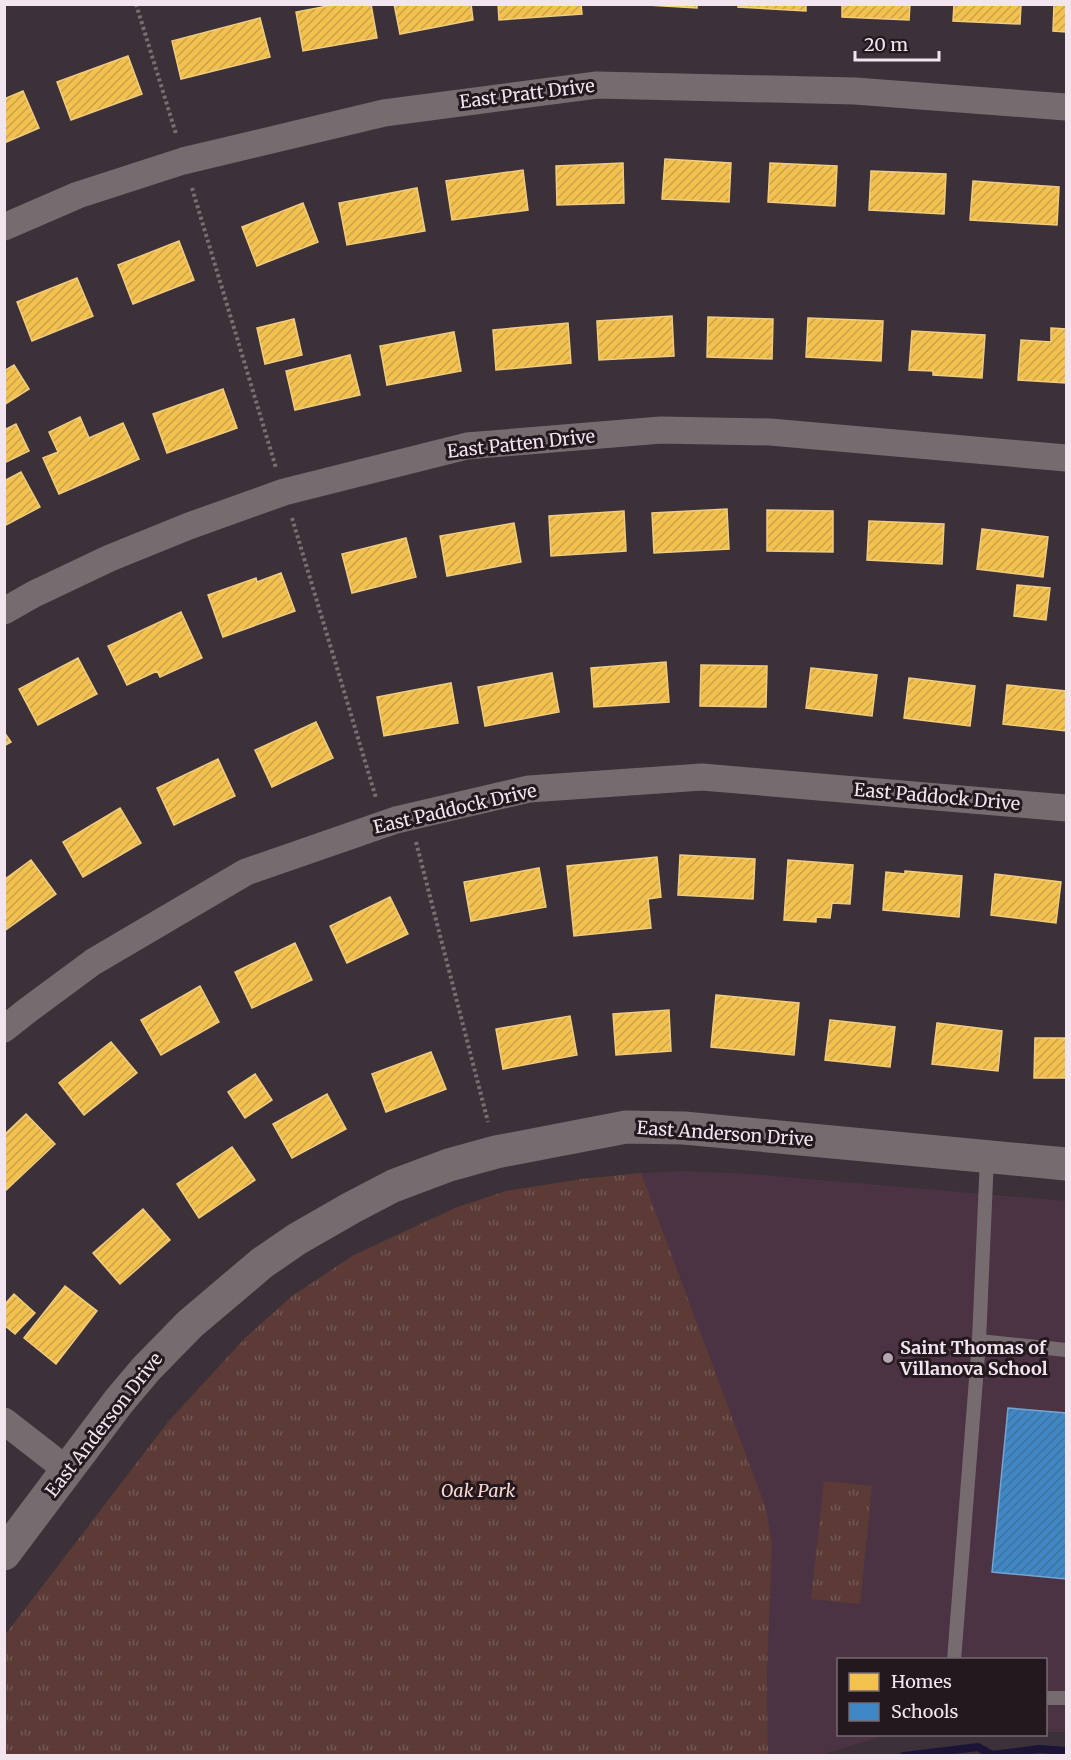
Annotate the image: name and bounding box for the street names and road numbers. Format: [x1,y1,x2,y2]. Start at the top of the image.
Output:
street label: East Pratt Drive [458,74,596,113]
street label: East Patten Drive [446,424,596,463]
street label: East Paddock Drive [853,778,1021,815]
street label: East Paddock Drive [371,779,539,839]
street label: East Anderson Drive [636,1116,814,1151]
street label: East Anderson Drive [40,1348,167,1502]

